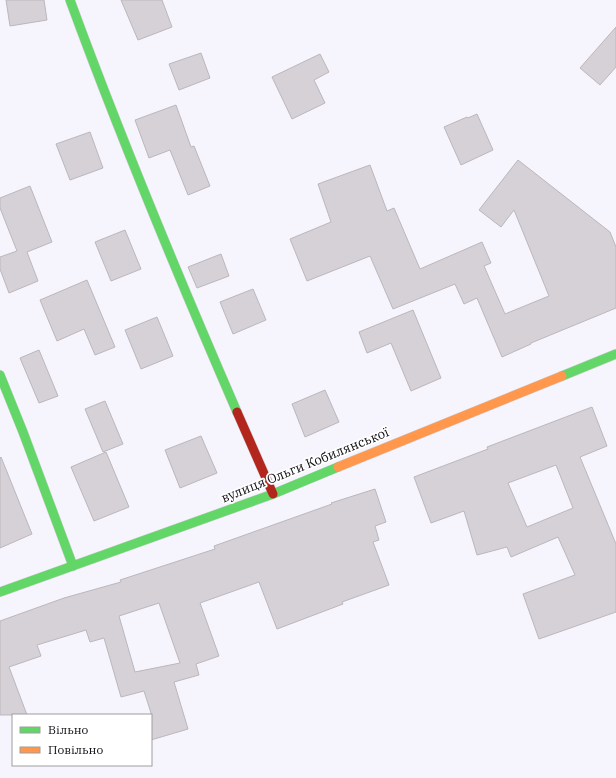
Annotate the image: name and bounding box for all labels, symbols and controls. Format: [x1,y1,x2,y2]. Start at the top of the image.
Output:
street label: вулиця Ольги Кобилянської [219,424,391,506]
legend [12,714,152,766]
text: Вільно [48,722,89,737]
text: Повільно [48,742,103,757]

